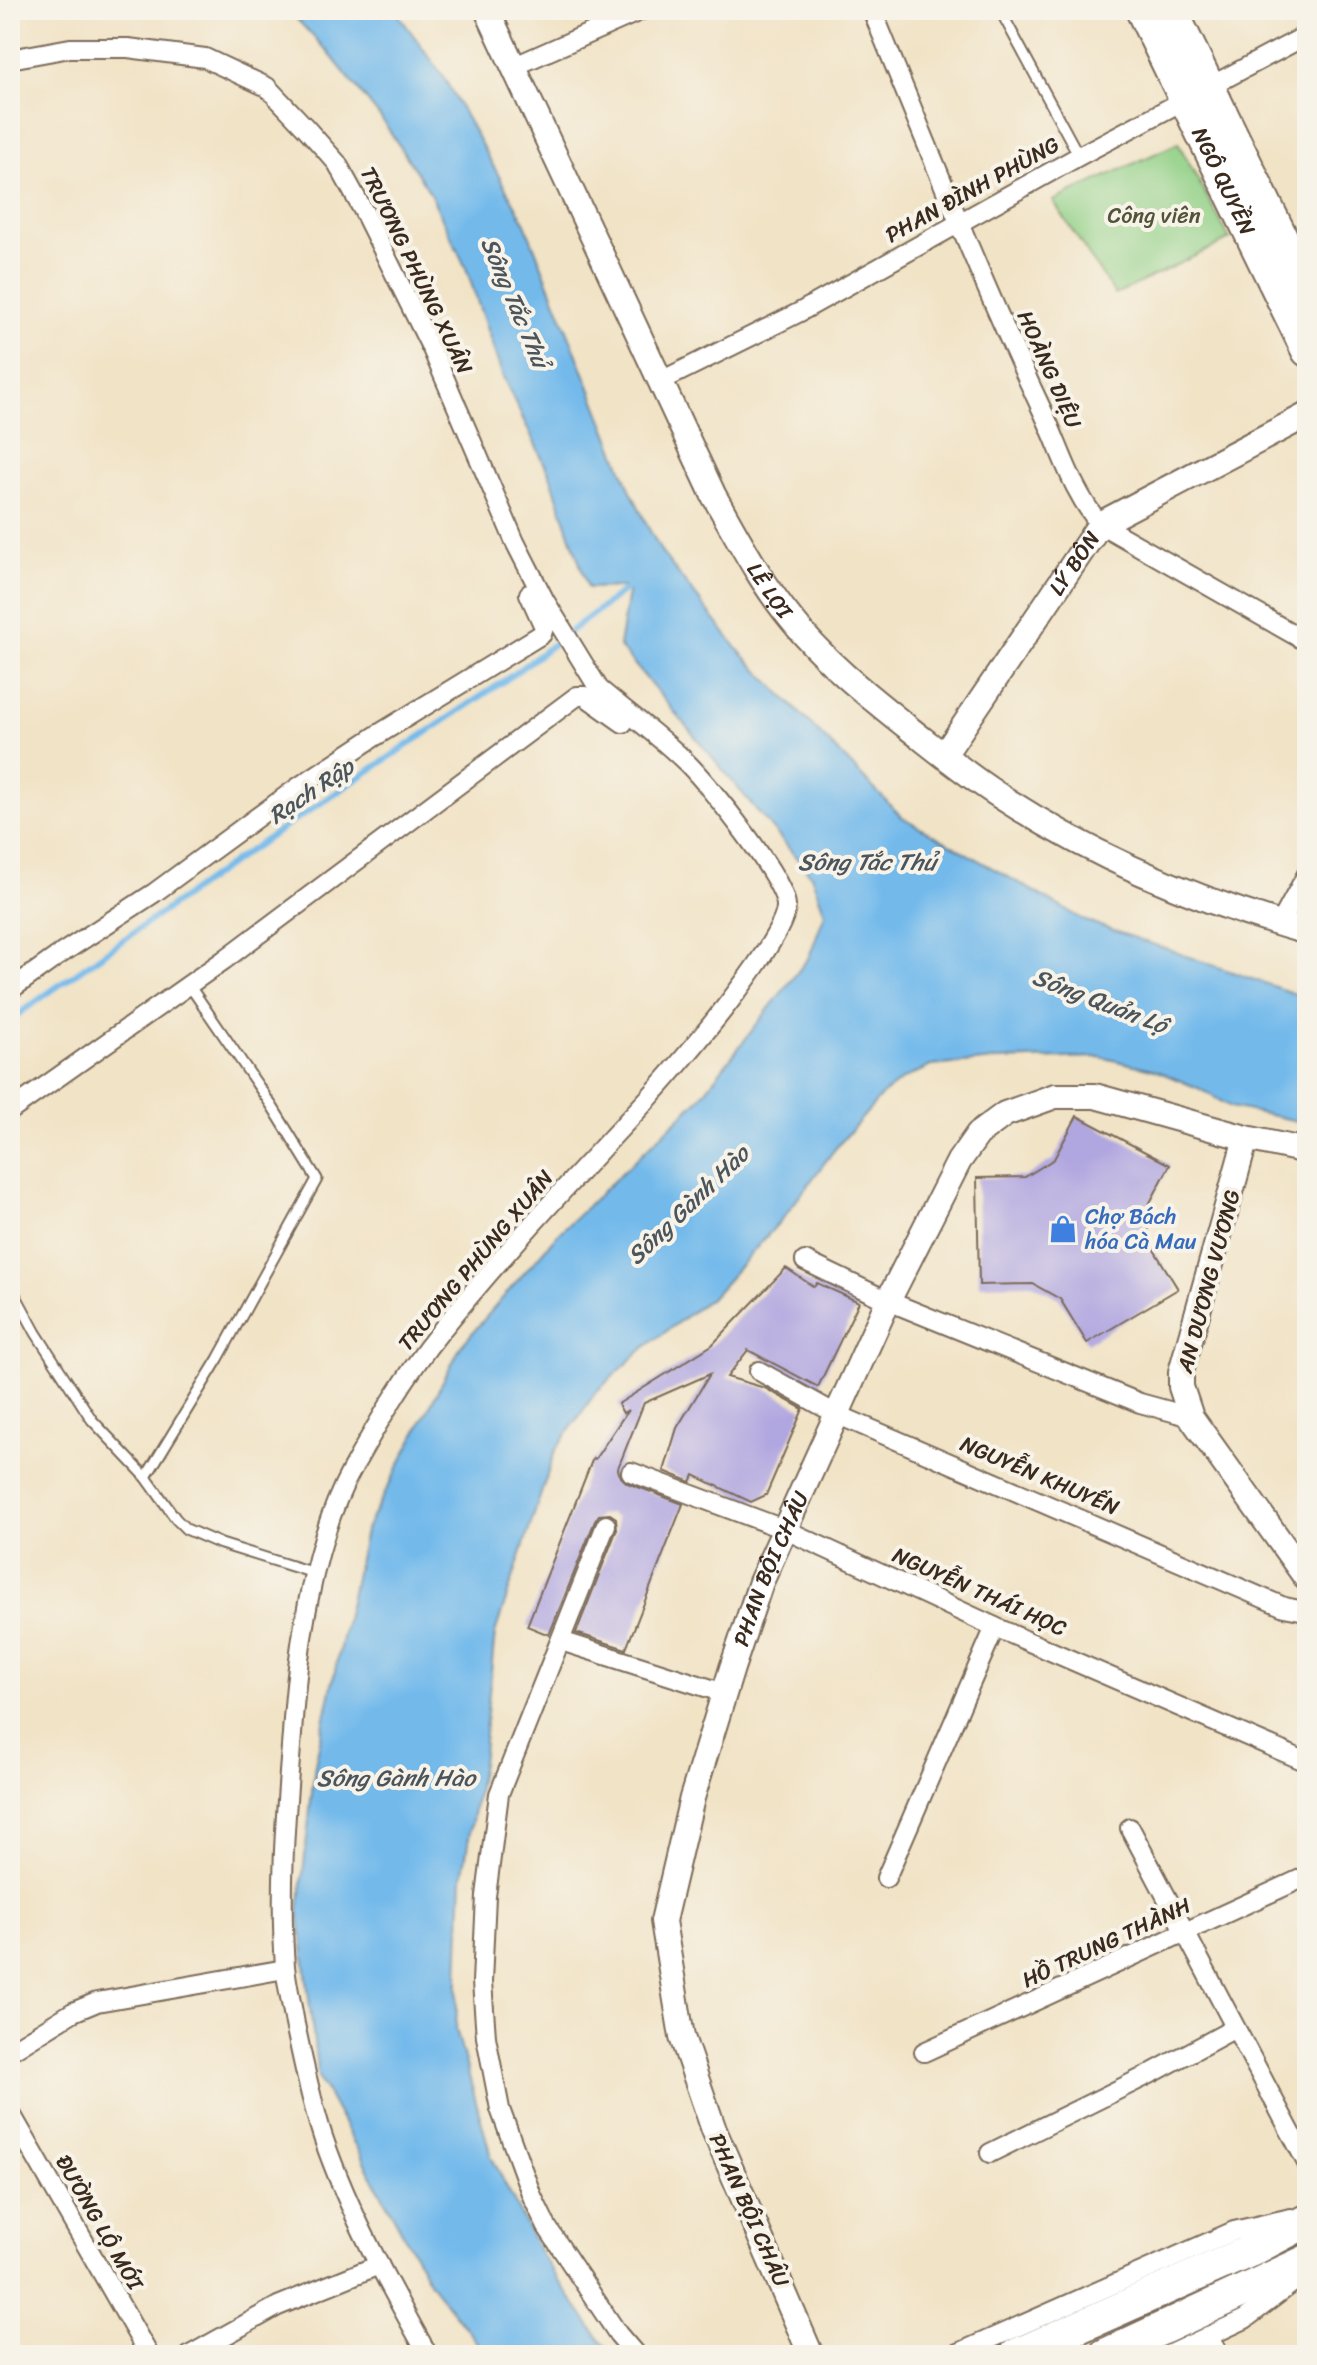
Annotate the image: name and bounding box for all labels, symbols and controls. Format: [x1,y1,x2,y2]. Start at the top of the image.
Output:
street label: NGÔ QUYỀN [1181,120,1267,242]
street label: PHAN ĐÌNH PHÙNG [878,125,1067,254]
street label: TRƯƠNG PHÙNG XUÂN [349,159,484,381]
park label: Công viên [1107,196,1201,235]
water label: Sông Tắc Thủ [469,230,563,379]
street label: HOÀNG DIỆU [1006,304,1093,435]
street label: LÝ BÔN [1038,522,1111,604]
street label: LÊ LỢI [736,554,804,629]
water label: Rạch Rập [259,745,365,835]
water label: Sông Tắc Thủ [798,841,941,883]
water label: Sông Quản Lộ [1026,956,1177,1047]
water label: Sông Gành Hào [616,1134,761,1275]
street label: TRƯƠNG PHÙNG XUÂN [387,1160,564,1360]
street label: AN DƯƠNG VƯƠNG [1165,1185,1252,1378]
place label: Chợ Bách hóa Cà Mau [1084,1197,1197,1261]
shop icon: Chợ Bách hóa Cà Mau [1048,1214,1078,1244]
street label: NGUYỄN KHUYẾN [954,1424,1126,1527]
street label: PHAN BỘI CHÂU [722,1484,820,1652]
street label: NGUYỄN THÁI HỌC [886,1536,1074,1648]
water label: Sông Gành Hào [317,1757,477,1799]
street label: HỒ TRUNG THÀNH [1015,1886,1198,1999]
street label: PHAN BỘI CHÂU [698,2127,801,2294]
street label: ĐƯỜNG LỘ MỚI [45,2147,155,2299]

